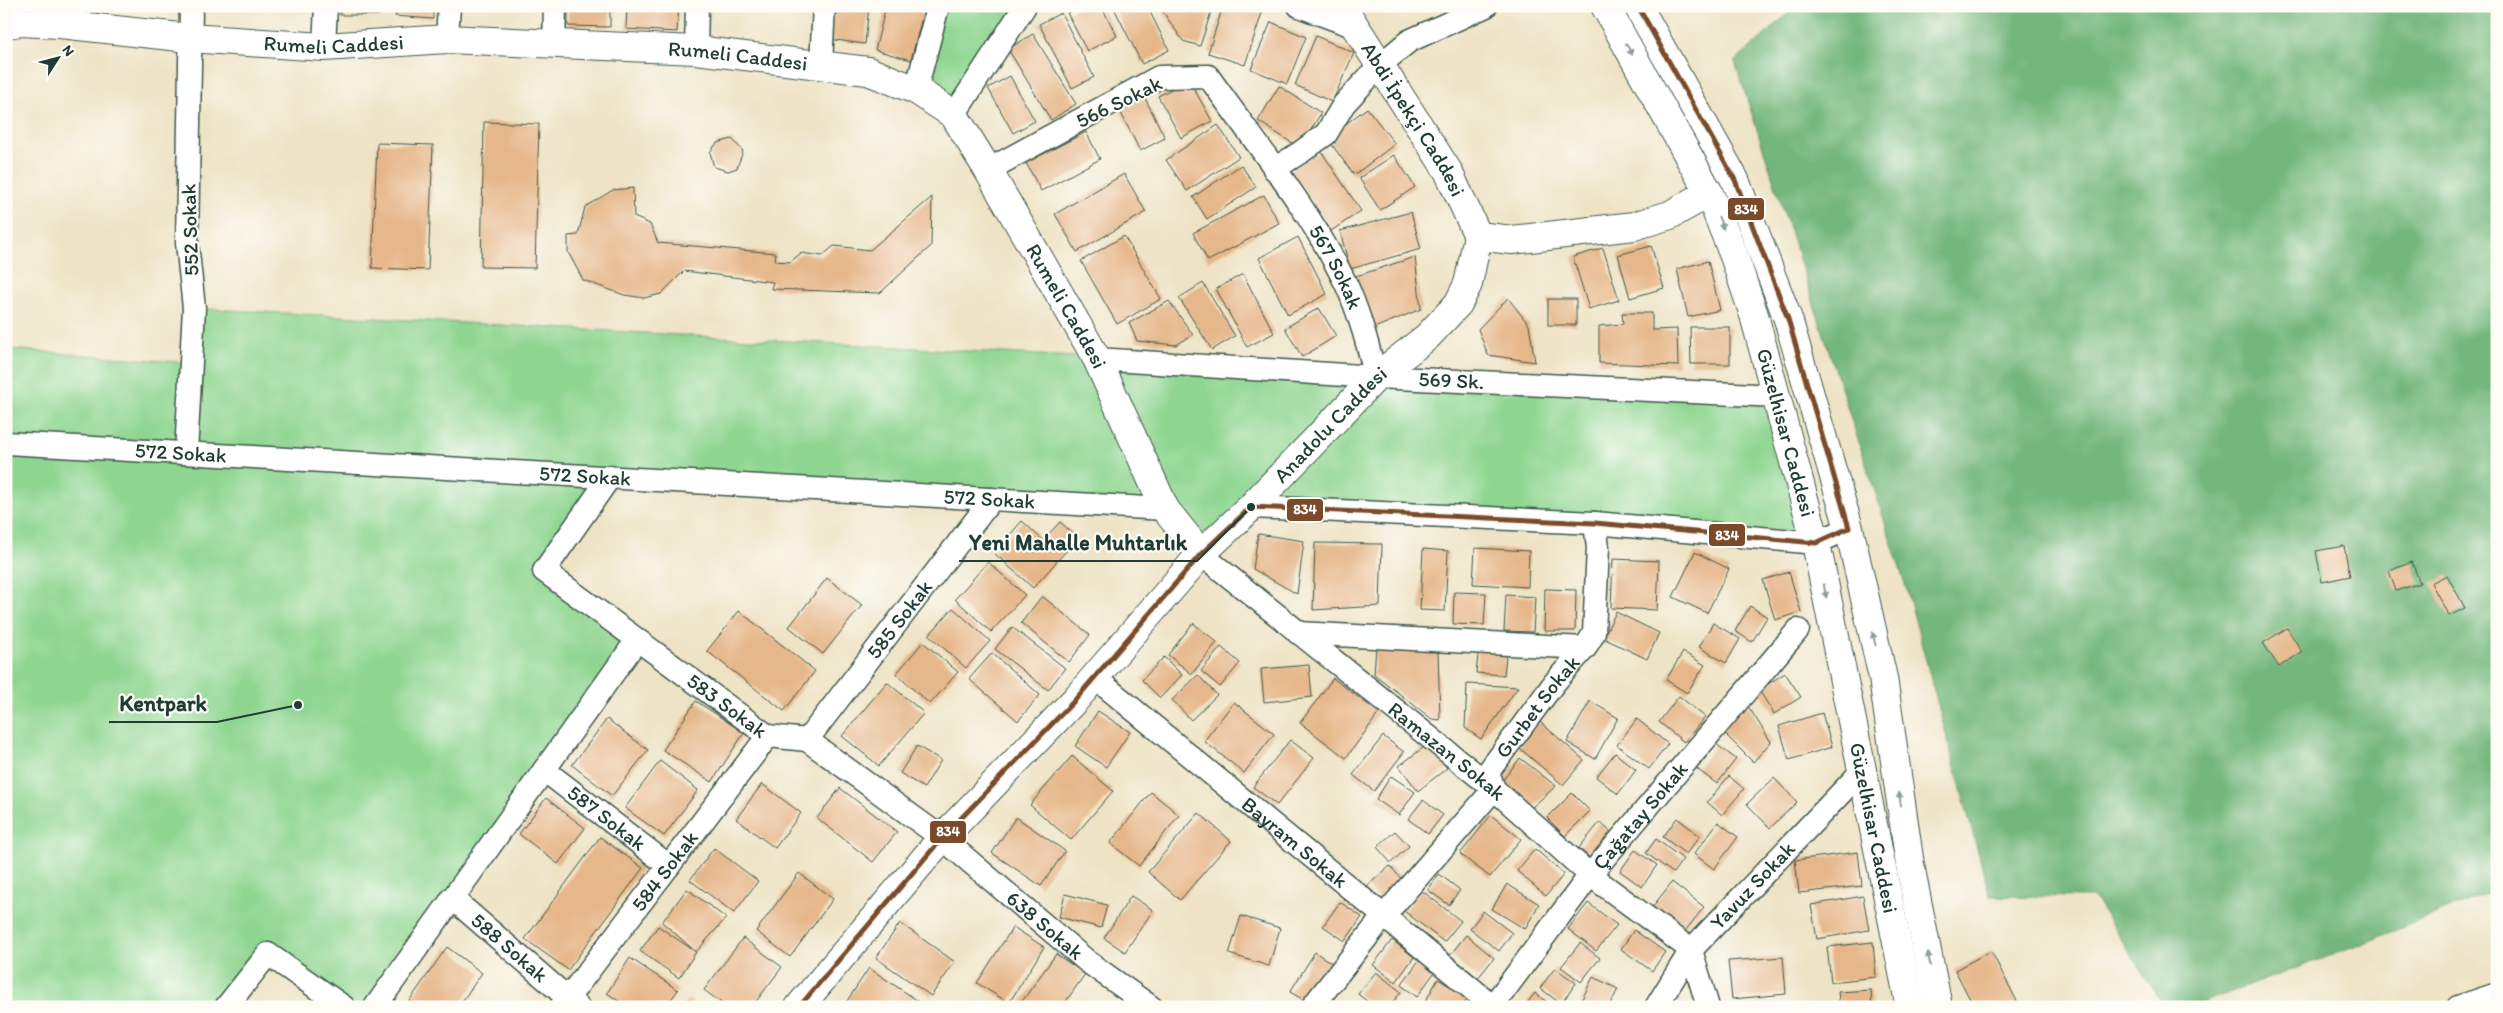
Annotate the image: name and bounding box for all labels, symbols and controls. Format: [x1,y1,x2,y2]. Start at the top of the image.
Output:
street label: Rumeli Caddesi [263,29,404,59]
north arrow [32,32,82,82]
street label: Rumeli Caddesi [668,36,809,76]
street label: Abdi İpekçi Caddesi [1356,37,1471,200]
text: N [58,42,78,59]
one-way arrow [1624,42,1633,55]
street label: 566 Sokak [1072,70,1166,133]
street label: 552 Sokak [175,183,204,277]
line badge: 834 [1727,197,1765,221]
text: 834 [1734,201,1758,218]
one-way arrow [1717,216,1725,231]
street label: 567 Sokak [1304,220,1368,313]
street label: Rumeli Caddesi [1021,239,1113,372]
street label: Güzelhisar Caddesi [1752,346,1821,520]
street label: Anadolu Caddesi [1268,360,1392,488]
street label: 569 Sk. [1418,366,1485,394]
street label: 572 Sokak [134,437,228,468]
street label: 572 Sokak [539,460,632,491]
street label: 572 Sokak [943,483,1036,514]
line badge: 834 [1286,498,1324,522]
text: 834 [1293,501,1317,518]
line badge: 834 [1708,523,1746,547]
callout: Yeni Mahalle Muhtarlık [959,524,1197,561]
text: 834 [1715,527,1739,544]
text: Yeni Mahalle Muhtarlık [968,529,1188,556]
street label: 585 Sokak [861,574,938,664]
one-way arrow [1822,584,1830,600]
one-way arrow [1870,631,1878,646]
street label: Gurbet Sokak [1490,650,1585,763]
street label: 583 Sokak [682,668,772,743]
callout: Kentpark [109,685,217,722]
text: Kentpark [119,690,208,717]
street label: Ramazan Sokak [1383,696,1511,805]
street label: Güzelhisar Caddesi [1845,740,1904,915]
street label: Çağatay Sokak [1587,756,1693,875]
street label: 587 Sokak [563,780,651,856]
street label: Bayram Sokak [1237,791,1353,893]
one-way arrow [1896,791,1904,807]
line badge: 834 [929,820,967,844]
text: 834 [936,823,960,840]
street label: 584 Sokak [626,825,703,916]
street label: Yavuz Sokak [1704,836,1800,934]
street label: 638 Sokak [1001,885,1089,965]
street label: 588 Sokak [466,907,553,988]
one-way arrow [1924,951,1932,967]

